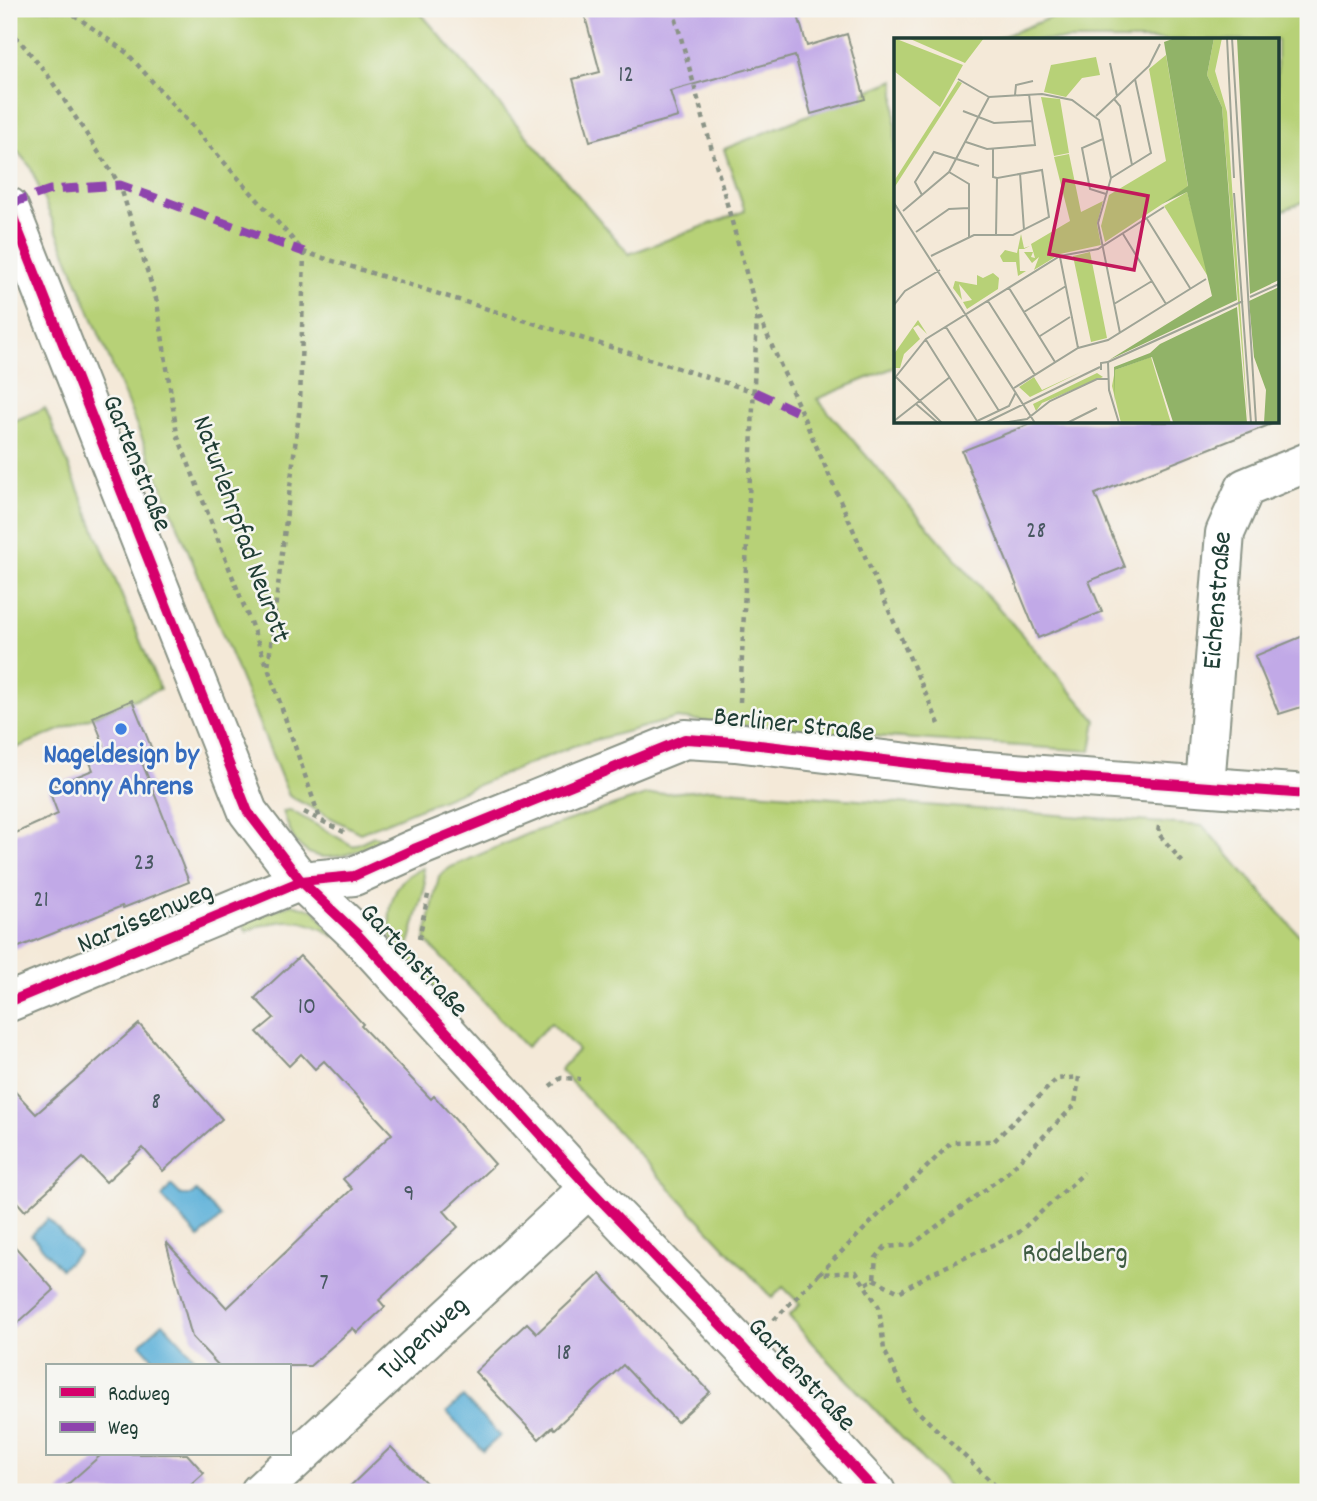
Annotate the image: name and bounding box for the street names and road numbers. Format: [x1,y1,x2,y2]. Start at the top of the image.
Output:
street label: Gartenstraße [89,390,181,538]
street label: Naturlehrpfad Neurott [179,411,299,649]
street label: Eichenstraße [1194,530,1245,671]
street label: Berliner Straße [712,699,876,755]
street label: Narzissenweg [72,873,220,967]
street label: Gartenstraße [348,896,476,1028]
street label: Tulpenweg [370,1288,479,1392]
street label: Gartenstraße [736,1310,864,1442]

